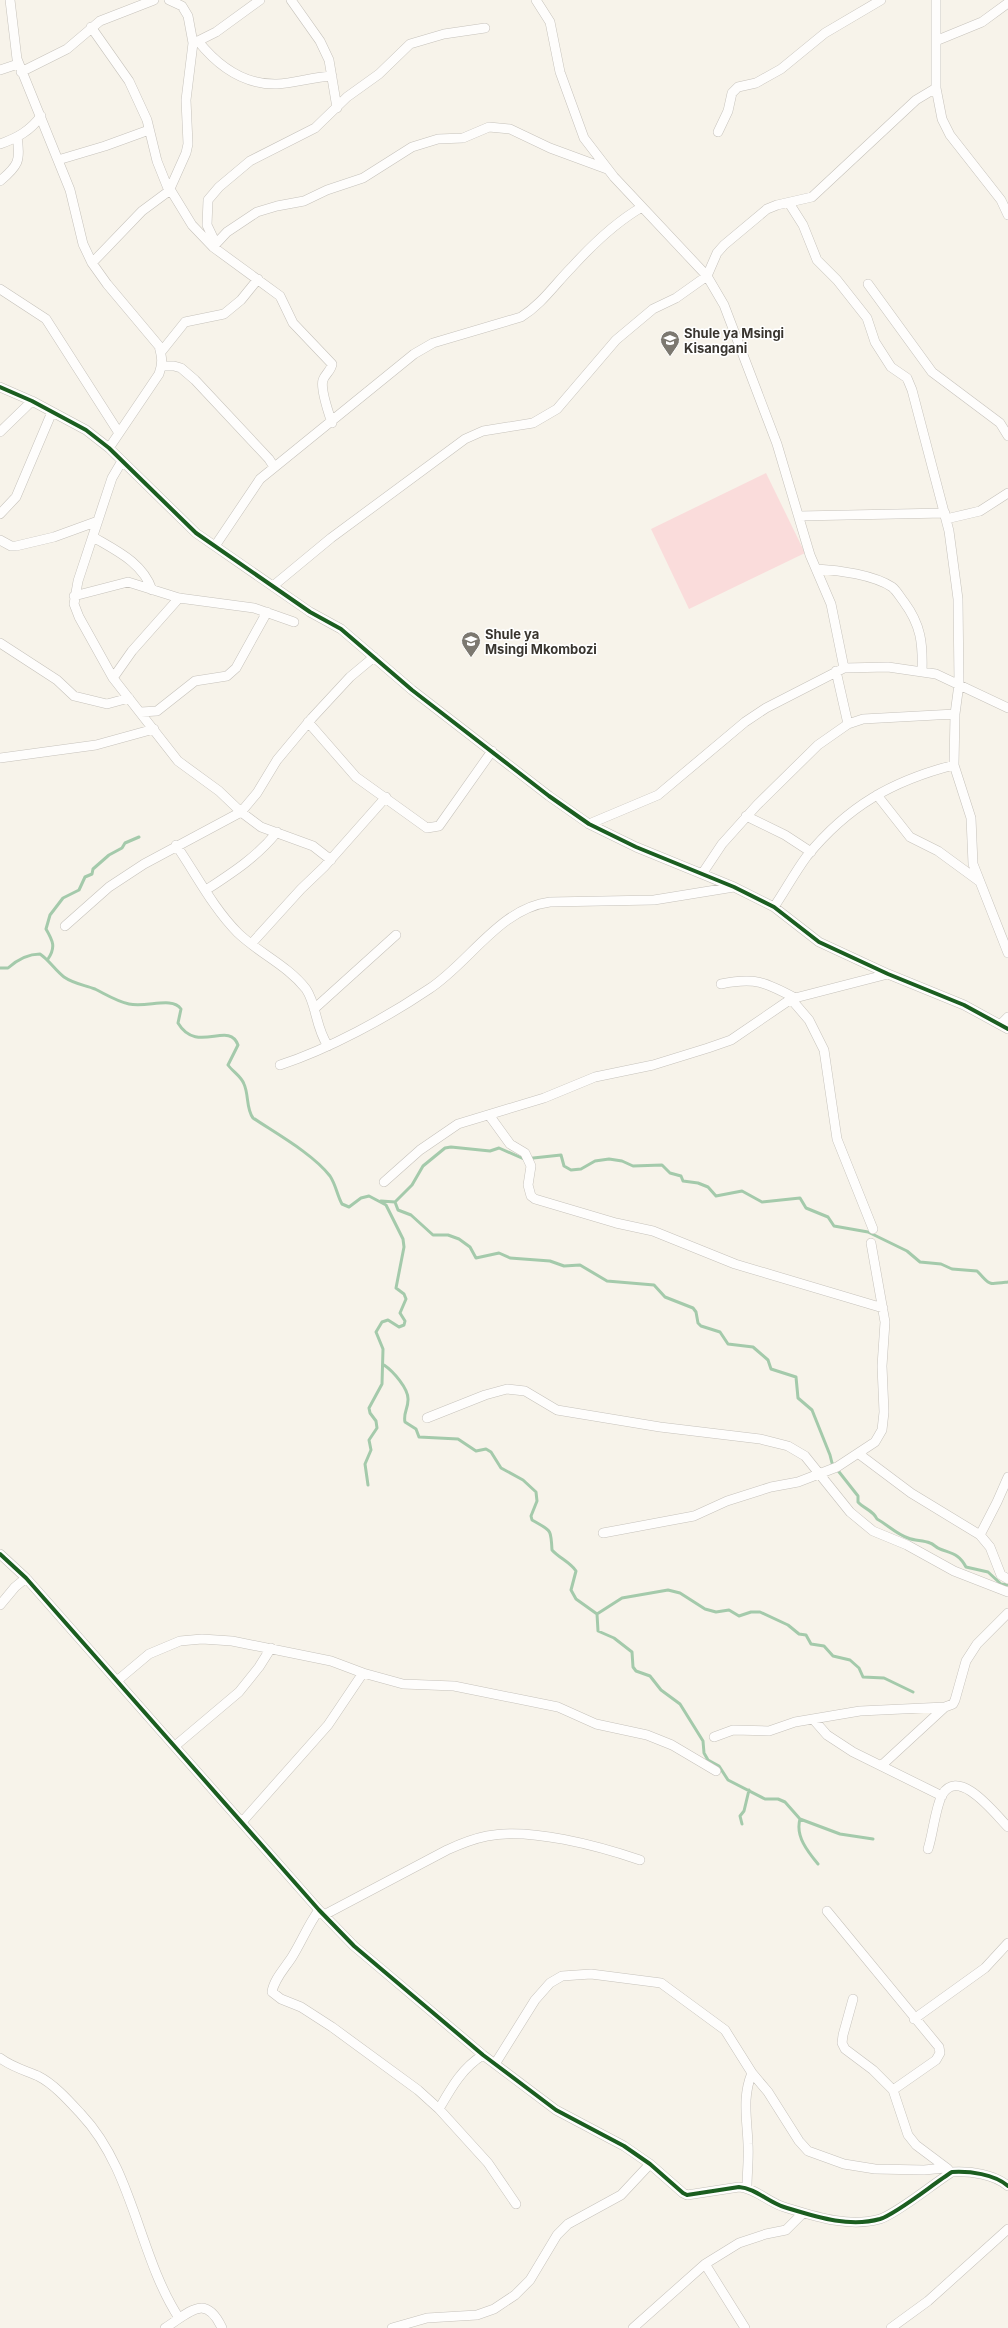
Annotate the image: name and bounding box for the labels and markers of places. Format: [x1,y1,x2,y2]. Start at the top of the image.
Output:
place label: Shule ya Msingi Kisangani [684,325,784,356]
school or university icon: Shule ya Msingi Kisangani [659,329,681,357]
place label: Shule ya Msingi Mkombozi [485,626,597,657]
school or university icon: Shule ya Msingi Mkombozi [460,630,482,658]

